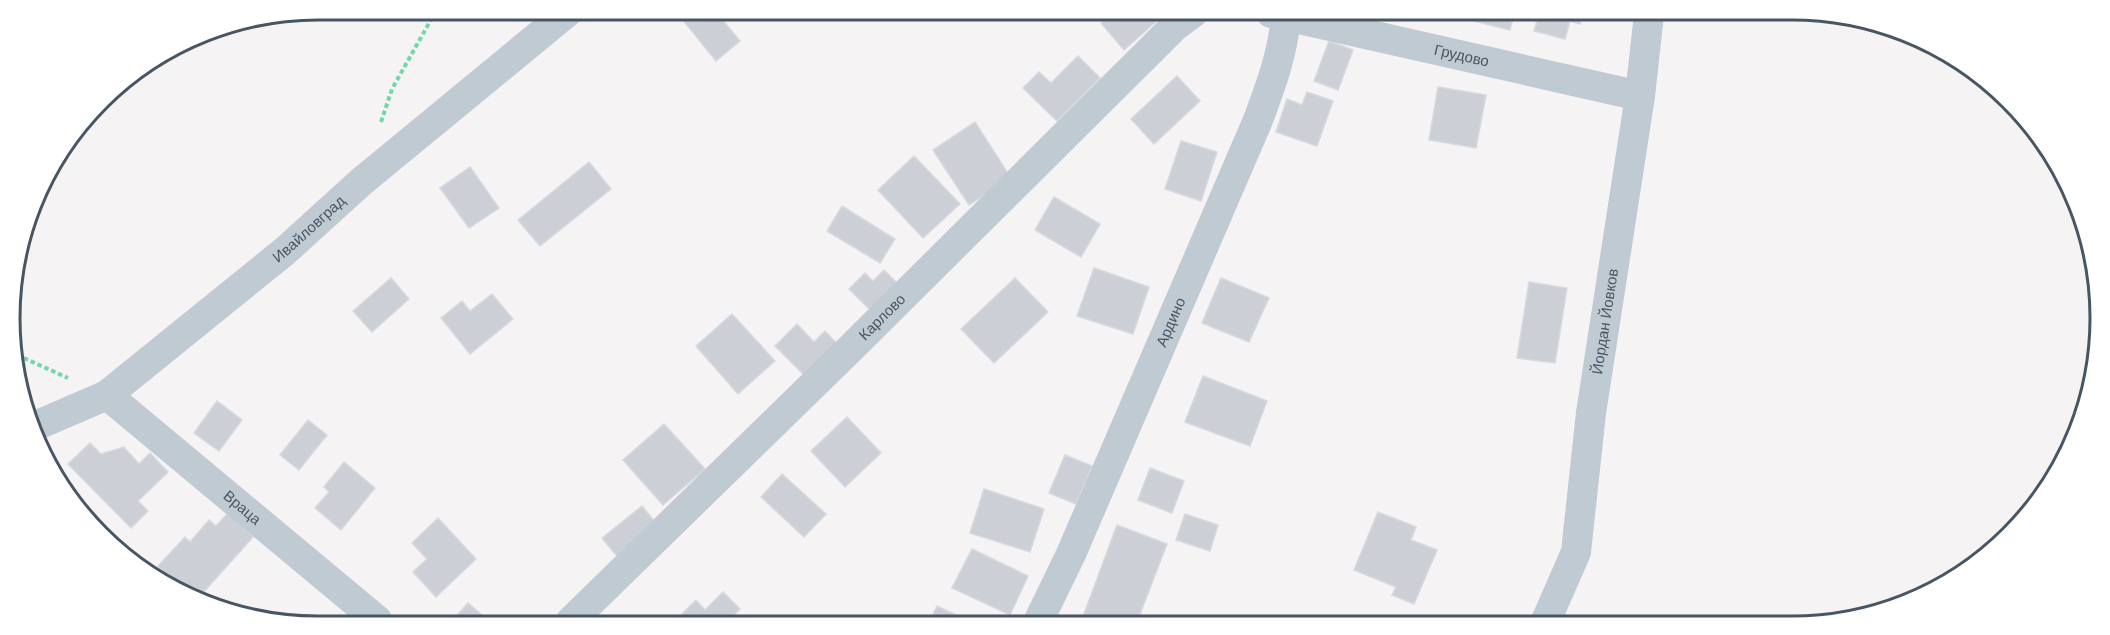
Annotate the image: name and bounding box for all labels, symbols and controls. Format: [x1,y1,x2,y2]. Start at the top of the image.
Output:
street label: Грудово [1433,41,1491,70]
street label: Ивайловград [269,192,348,266]
street label: Йордан Йовков [1588,267,1621,375]
street label: Карлово [855,290,908,343]
street label: Ардино [1152,295,1188,349]
street label: Враца [220,487,265,528]

